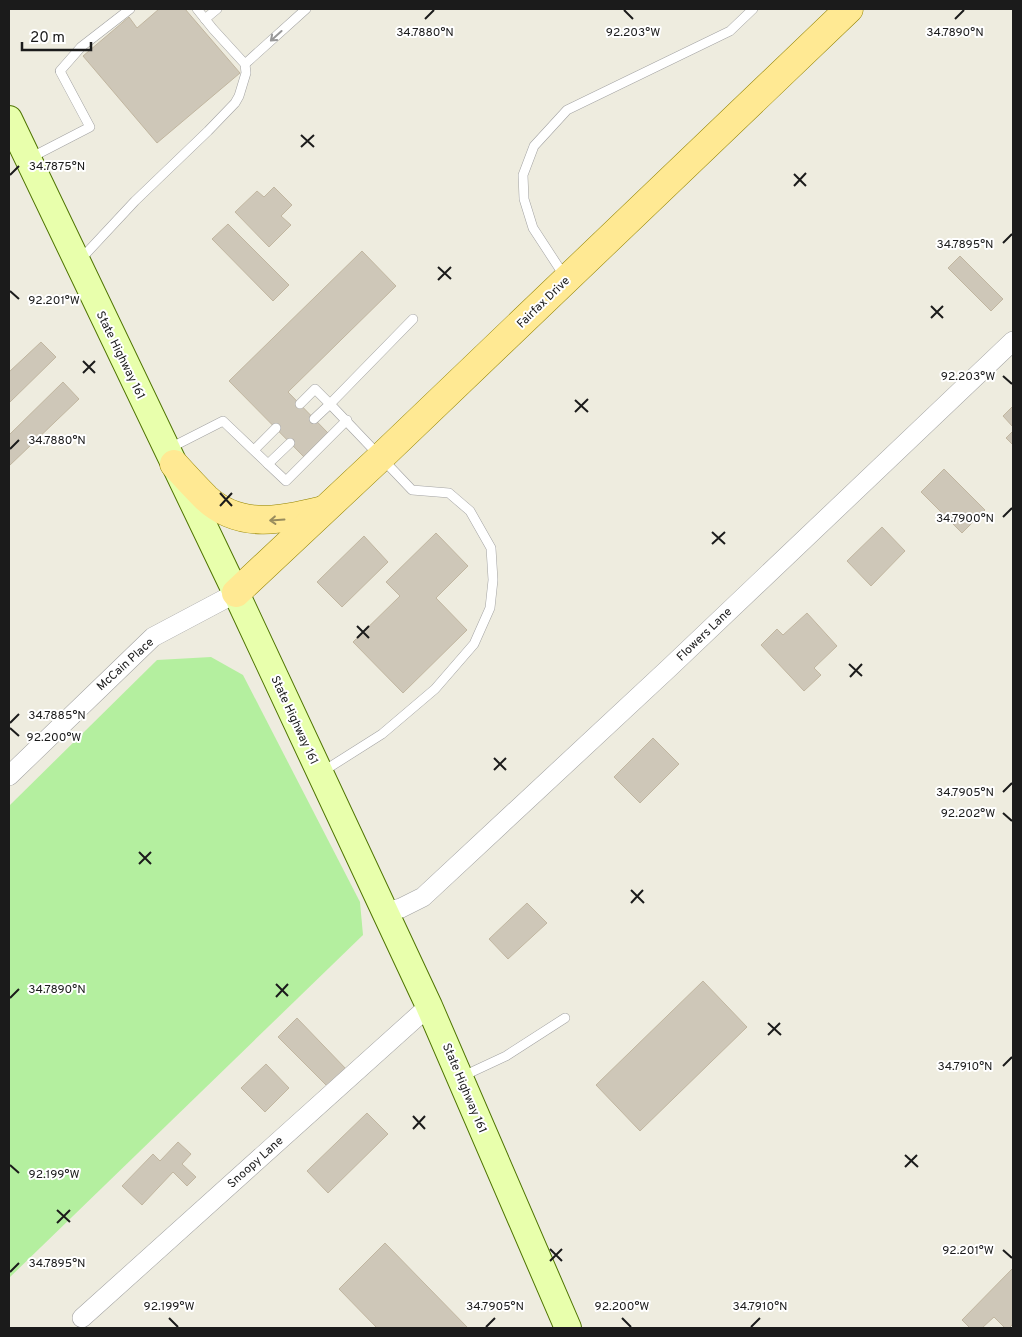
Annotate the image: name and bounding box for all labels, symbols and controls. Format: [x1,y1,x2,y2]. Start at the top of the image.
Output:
scale bar [22,20,91,52]
text: 34.7880°N [396,25,454,41]
text: 92.203°W [606,25,660,41]
text: 34.7890°N [926,25,984,41]
text: 20 m [30,29,65,48]
one-way arrow [269,30,282,42]
text: 34.7875°N [29,159,85,175]
text: 34.7895°N [936,237,994,253]
street label: Fairfax Drive [514,273,574,332]
text: 92.201°W [28,293,80,309]
street label: State Highway 161 [92,309,148,402]
text: 92.203°W [941,369,995,385]
text: 34.7880°N [28,433,86,449]
text: 34.7900°N [936,511,994,527]
one-way arrow [270,515,286,524]
street label: Flowers Lane [674,604,736,665]
street label: McCain Place [94,635,158,695]
street label: State Highway 161 [267,673,322,767]
text: 34.7885°N [28,708,86,724]
text: 92.200°W [27,730,81,746]
text: 34.7905°N [936,785,994,801]
text: 92.202°W [941,806,995,822]
text: 34.7890°N [28,982,86,998]
street label: State Highway 161 [438,1041,490,1136]
text: 34.7910°N [937,1059,993,1075]
street label: Snoopy Lane [224,1133,287,1192]
text: 92.199°W [28,1167,80,1183]
text: 92.201°W [942,1243,994,1259]
text: 34.7895°N [28,1256,86,1272]
text: 92.199°W [143,1299,195,1315]
text: 34.7905°N [466,1299,524,1315]
text: 92.200°W [595,1299,649,1315]
text: 34.7910°N [732,1299,788,1315]

